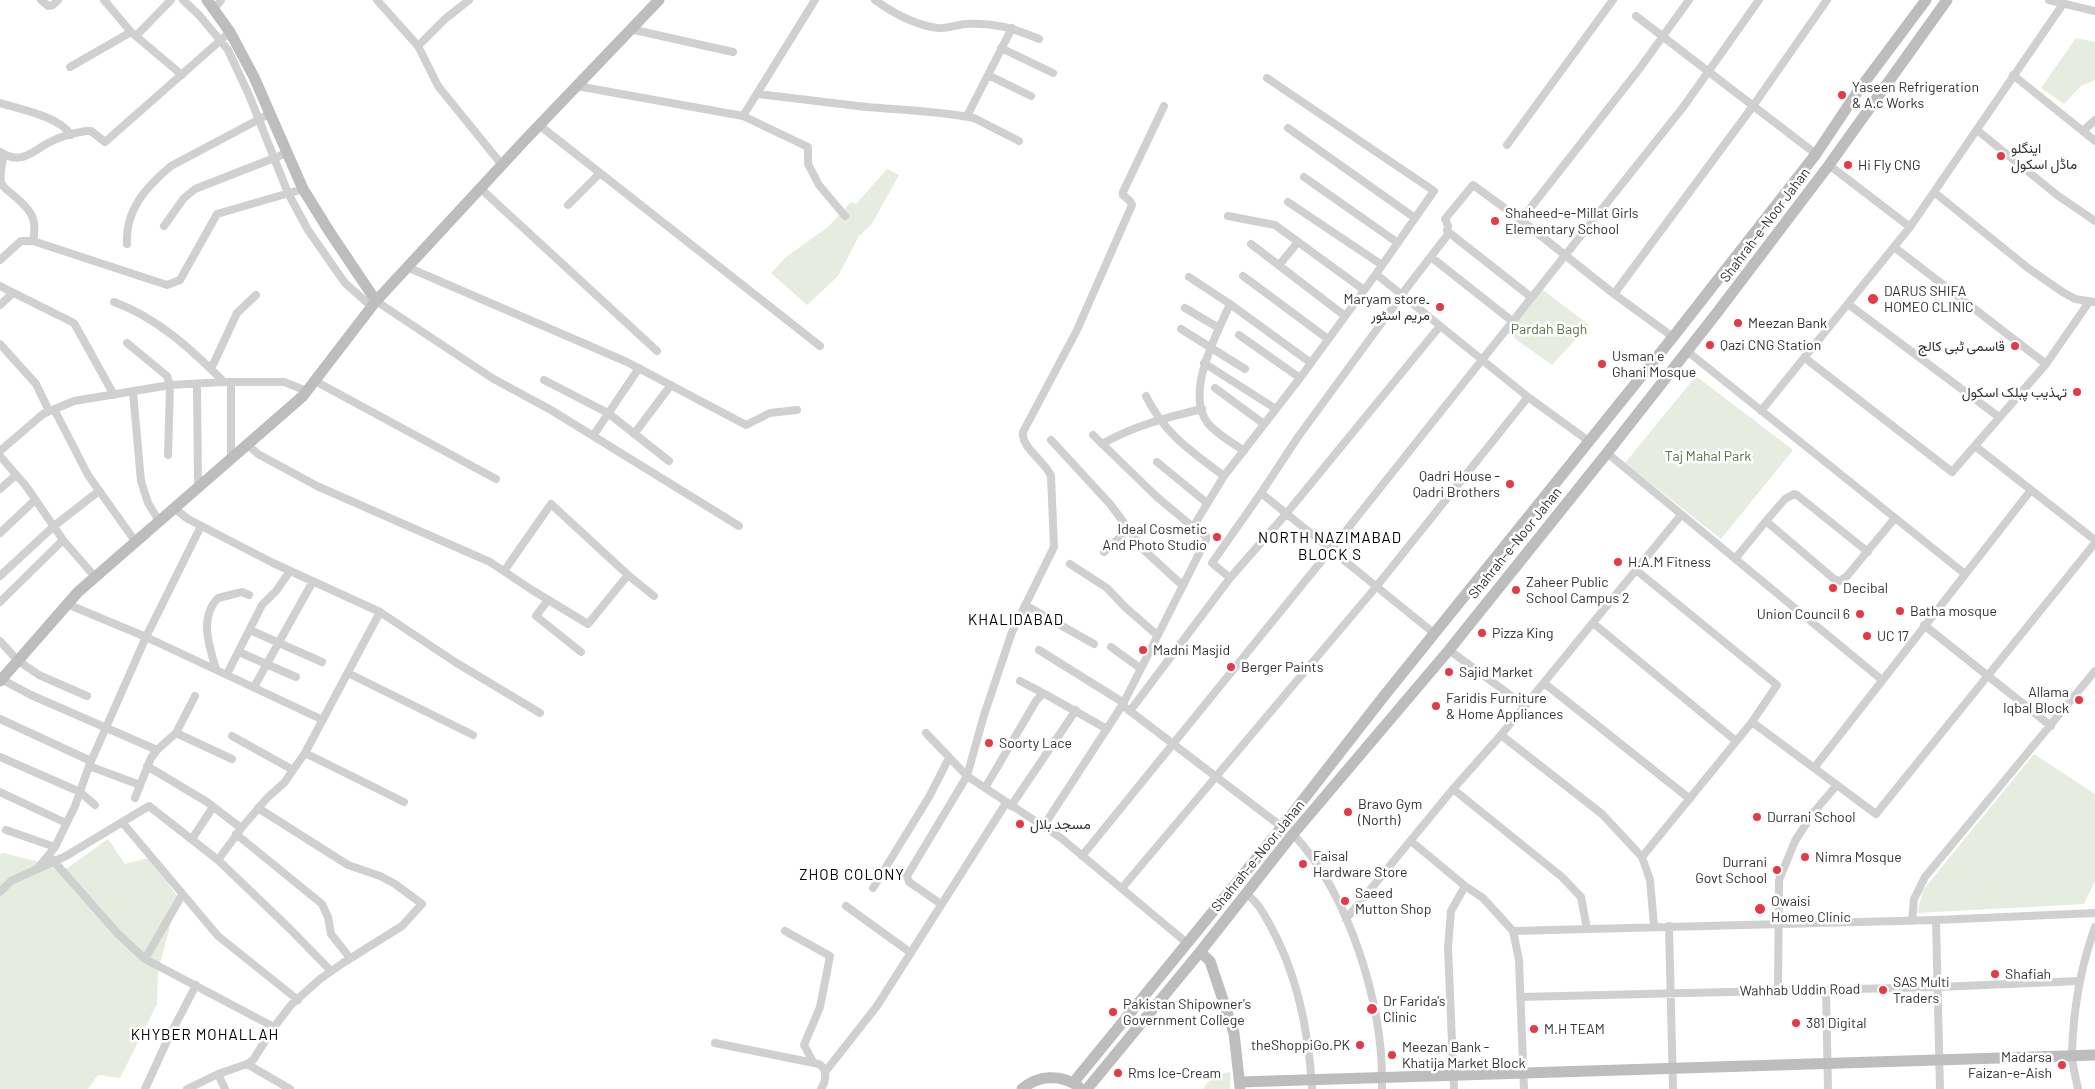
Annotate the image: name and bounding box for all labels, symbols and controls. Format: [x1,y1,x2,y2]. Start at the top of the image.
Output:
place label: Yaseen Refrigeration & A.c Works [1852,79,1979,111]
marker: Yaseen Refrigeration & A.c Works [1836,89,1848,101]
place label: اینگلو ماڈل اسکول [2011,140,2077,172]
marker: اینگلو ماڈل اسکول [1995,150,2007,162]
place label: Hi Fly CNG [1858,157,1920,173]
marker: Hi Fly CNG [1842,159,1854,171]
street label: Shahrah-e-Noor Jahan [1717,165,1813,285]
place label: Shaheed-e-Millat Girls Elementary School [1505,205,1639,238]
marker: Shaheed-e-Millat Girls Elementary School [1489,215,1501,227]
place label: DARUS SHIFA HOMEO CLINIC [1884,283,1974,316]
place label: Maryam store۔ مریم اسٹور [1344,291,1430,324]
marker: DARUS SHIFA HOMEO CLINIC [1866,292,1880,306]
marker: Maryam store۔ مریم اسٹور [1434,301,1446,313]
place label: Meezan Bank [1748,315,1827,331]
marker: Meezan Bank [1732,317,1744,329]
park label: Pardah Bagh [1511,321,1587,337]
place label: Qazi CNG Station [1720,337,1821,353]
place label: قاسمی ٹبی کالج [1918,338,2005,354]
marker: Qazi CNG Station [1704,339,1716,351]
marker: قاسمی ٹبی کالج [2009,340,2021,352]
place label: Usman e Ghani Mosque [1612,348,1696,381]
marker: Usman e Ghani Mosque [1596,358,1608,370]
place label: تہذیب پبلک اسکول [1962,384,2067,400]
marker: تہذیب پبلک اسکول [2071,386,2083,398]
park label: Taj Mahal Park [1665,448,1751,464]
place label: Qadri House - Qadri Brothers [1413,468,1500,501]
marker: Qadri House - Qadri Brothers [1504,478,1516,490]
street label: Shahrah-e-Noor Jahan [1465,484,1565,602]
place label: Ideal Cosmetic And Photo Studio [1102,521,1207,554]
district label: NORTH NAZIMABAD BLOCK S [1256,529,1404,564]
marker: Ideal Cosmetic And Photo Studio [1211,531,1223,543]
place label: H.A.M Fitness [1628,554,1711,570]
marker: H.A.M Fitness [1612,556,1624,568]
place label: Zaheer Public School Campus 2 [1526,574,1630,606]
place label: Decibal [1843,580,1888,596]
marker: Decibal [1827,582,1839,594]
marker: Zaheer Public School Campus 2 [1510,584,1522,596]
place label: Batha mosque [1910,603,1997,619]
marker: Batha mosque [1894,605,1906,617]
place label: Union Council 6 [1757,606,1850,622]
marker: Union Council 6 [1854,608,1866,620]
district label: KHALIDABAD [967,611,1065,629]
place label: Pizza King [1492,625,1553,641]
marker: Pizza King [1476,627,1488,639]
place label: UC 17 [1877,628,1909,644]
marker: UC 17 [1861,630,1873,642]
place label: Madni Masjid [1153,642,1230,658]
marker: Madni Masjid [1137,644,1149,656]
place label: Berger Paints [1241,659,1323,675]
marker: Berger Paints [1225,661,1237,673]
place label: Sajid Market [1459,664,1533,680]
marker: Sajid Market [1443,666,1455,678]
place label: Allama Iqbal Block [2003,684,2069,716]
place label: Faridis Furniture & Home Appliances [1446,690,1563,722]
marker: Allama Iqbal Block [2073,694,2085,706]
marker: Faridis Furniture & Home Appliances [1430,700,1442,712]
place label: Soorty Lace [999,735,1072,751]
marker: Soorty Lace [983,737,995,749]
place label: Bravo Gym (North) [1358,796,1422,829]
street label: Shahrah-e-Noor Jahan [1208,797,1308,915]
marker: Bravo Gym (North) [1342,806,1354,818]
place label: Durrani School [1767,809,1856,825]
marker: Durrani School [1751,811,1763,823]
place label: مسجد بلال [1030,816,1091,832]
marker: مسجد بلال [1014,818,1026,830]
place label: Faisal Hardware Store [1313,848,1408,880]
place label: Nimra Mosque [1815,849,1902,865]
marker: Nimra Mosque [1799,851,1811,863]
place label: Durrani Govt School [1695,854,1767,886]
marker: Faisal Hardware Store [1297,858,1309,870]
marker: Durrani Govt School [1771,864,1783,876]
district label: ZHOB COLONY [798,866,906,884]
place label: Saeed Mutton Shop [1355,885,1431,918]
place label: Owaisi Homeo Clinic [1771,893,1851,926]
marker: Saeed Mutton Shop [1339,895,1351,907]
marker: Owaisi Homeo Clinic [1753,902,1767,916]
place label: Shafiah [2005,966,2051,982]
marker: Shafiah [1989,968,2001,980]
place label: SAS Multi Traders [1893,974,1950,1006]
street label: Wahhab Uddin Road [1740,981,1860,999]
marker: SAS Multi Traders [1877,984,1889,996]
place label: Dr Farida's Clinic [1383,993,1445,1026]
place label: Pakistan Shipowner's Government College [1123,996,1251,1028]
marker: Dr Farida's Clinic [1365,1002,1379,1016]
marker: Pakistan Shipowner's Government College [1107,1006,1119,1018]
place label: 381 Digital [1806,1015,1867,1031]
marker: 381 Digital [1790,1017,1802,1029]
place label: M.H TEAM [1544,1021,1605,1037]
marker: M.H TEAM [1528,1023,1540,1035]
district label: KHYBER MOHALLAH [129,1026,281,1044]
place label: theShoppiGo.PK [1251,1037,1350,1053]
marker: theShoppiGo.PK [1354,1039,1366,1051]
place label: Meezan Bank - Khatija Market Block [1402,1039,1525,1072]
marker: Meezan Bank - Khatija Market Block [1386,1049,1398,1061]
place label: Madarsa Faizan-e-Aish [1968,1049,2052,1082]
marker: Madarsa Faizan-e-Aish [2056,1059,2068,1071]
place label: Rms Ice-Cream [1128,1065,1221,1081]
marker: Rms Ice-Cream [1112,1067,1124,1079]

